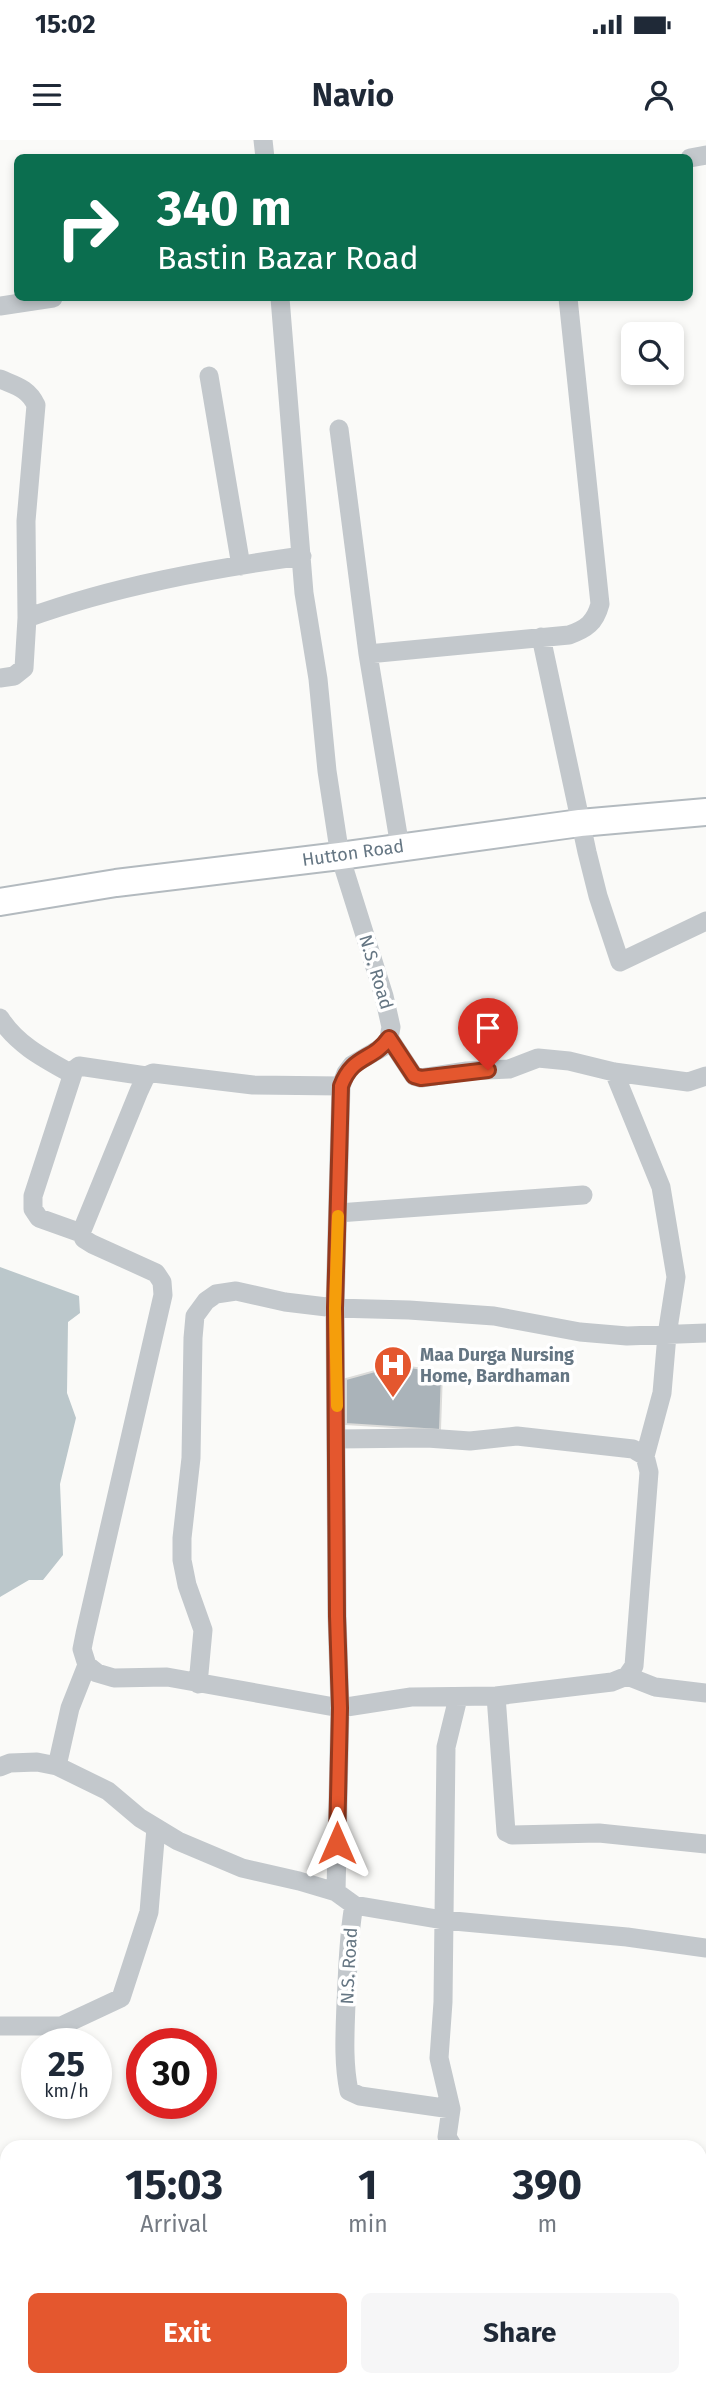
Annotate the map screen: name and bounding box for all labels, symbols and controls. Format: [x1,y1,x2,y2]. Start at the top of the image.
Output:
text: 15:02 [35,9,96,40]
icon: menu [28,76,66,114]
text: Navio [312,76,394,114]
icon: person [640,76,678,114]
text: 340 m [157,179,292,238]
icon: right [42,182,133,273]
text: Bastin Bazar Road [157,239,419,277]
map controls [621,322,684,385]
button: search [621,322,684,385]
street label: Hutton Road [301,835,405,871]
street label: N.S. Road [354,932,398,1012]
pin [458,998,518,1070]
icon: arrive [469,1009,507,1047]
hospital icon: Maa Durga Nursing Home, Bardhaman [372,1344,414,1399]
place label: Maa Durga Nursing Home, Bardhaman [420,1344,574,1387]
position arrow [300,1806,374,1880]
street label: N.S. Road [336,1927,362,2005]
speed limit sign: 30 [126,2028,217,2119]
text: 25 [48,2043,85,2085]
text: km/h [44,2080,89,2102]
text: 15:03 [125,2160,223,2210]
text: 1 [358,2160,378,2210]
text: 390 [513,2160,582,2210]
text: Arrival [140,2210,208,2238]
text: min [348,2210,388,2238]
text: m [537,2210,557,2238]
button: Exit [28,2293,347,2373]
button: Share [361,2293,679,2373]

